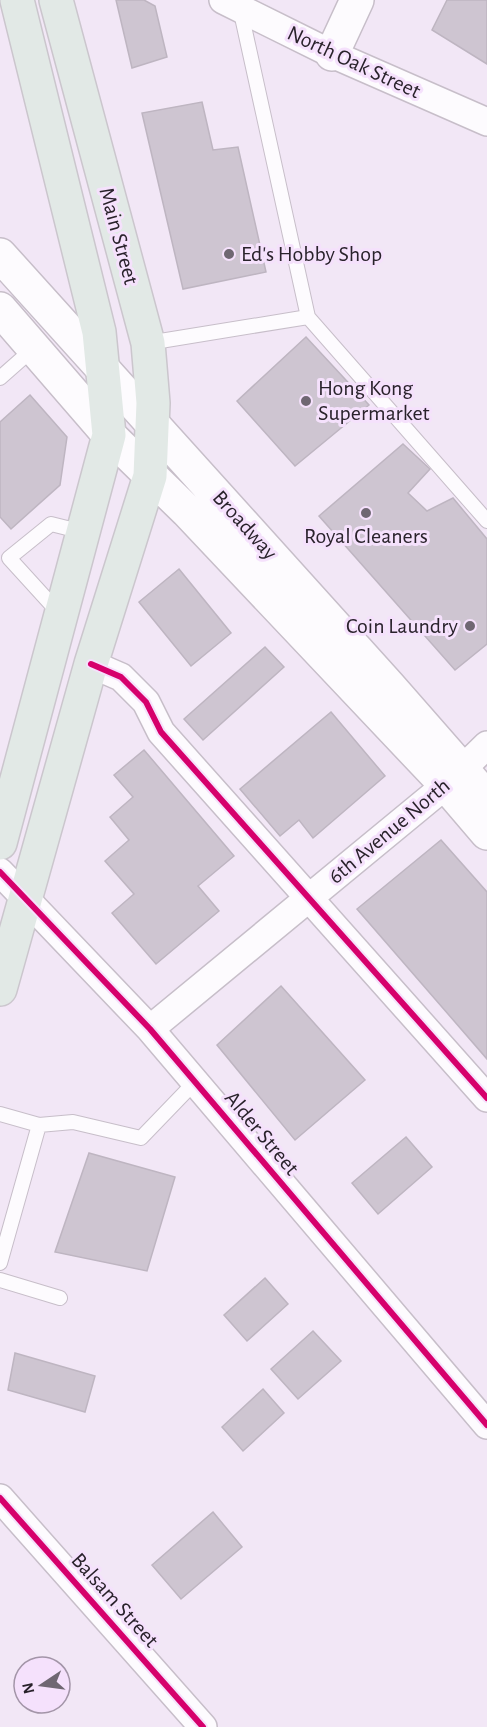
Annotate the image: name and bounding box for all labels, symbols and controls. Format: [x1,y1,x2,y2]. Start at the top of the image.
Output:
street label: North Oak Street [284,22,424,102]
street label: Main Street [96,185,142,287]
place label: Ed's Hobby Shop [241,243,382,265]
marker: Ed's Hobby Shop [222,247,236,261]
place label: Hong Kong Supermarket [318,377,430,424]
marker: Hong Kong Supermarket [299,394,313,408]
street label: Broadway [208,486,282,564]
marker: Royal Cleaners [359,506,373,520]
place label: Royal Cleaners [304,525,428,547]
place label: Coin Laundry [346,615,459,637]
marker: Coin Laundry [463,619,477,633]
street label: 6th Avenue North [324,774,454,888]
street label: Alder Street [221,1087,303,1179]
street label: Balsam Street [67,1549,163,1651]
north arrow [12,1655,72,1715]
text: N [19,1681,37,1695]

